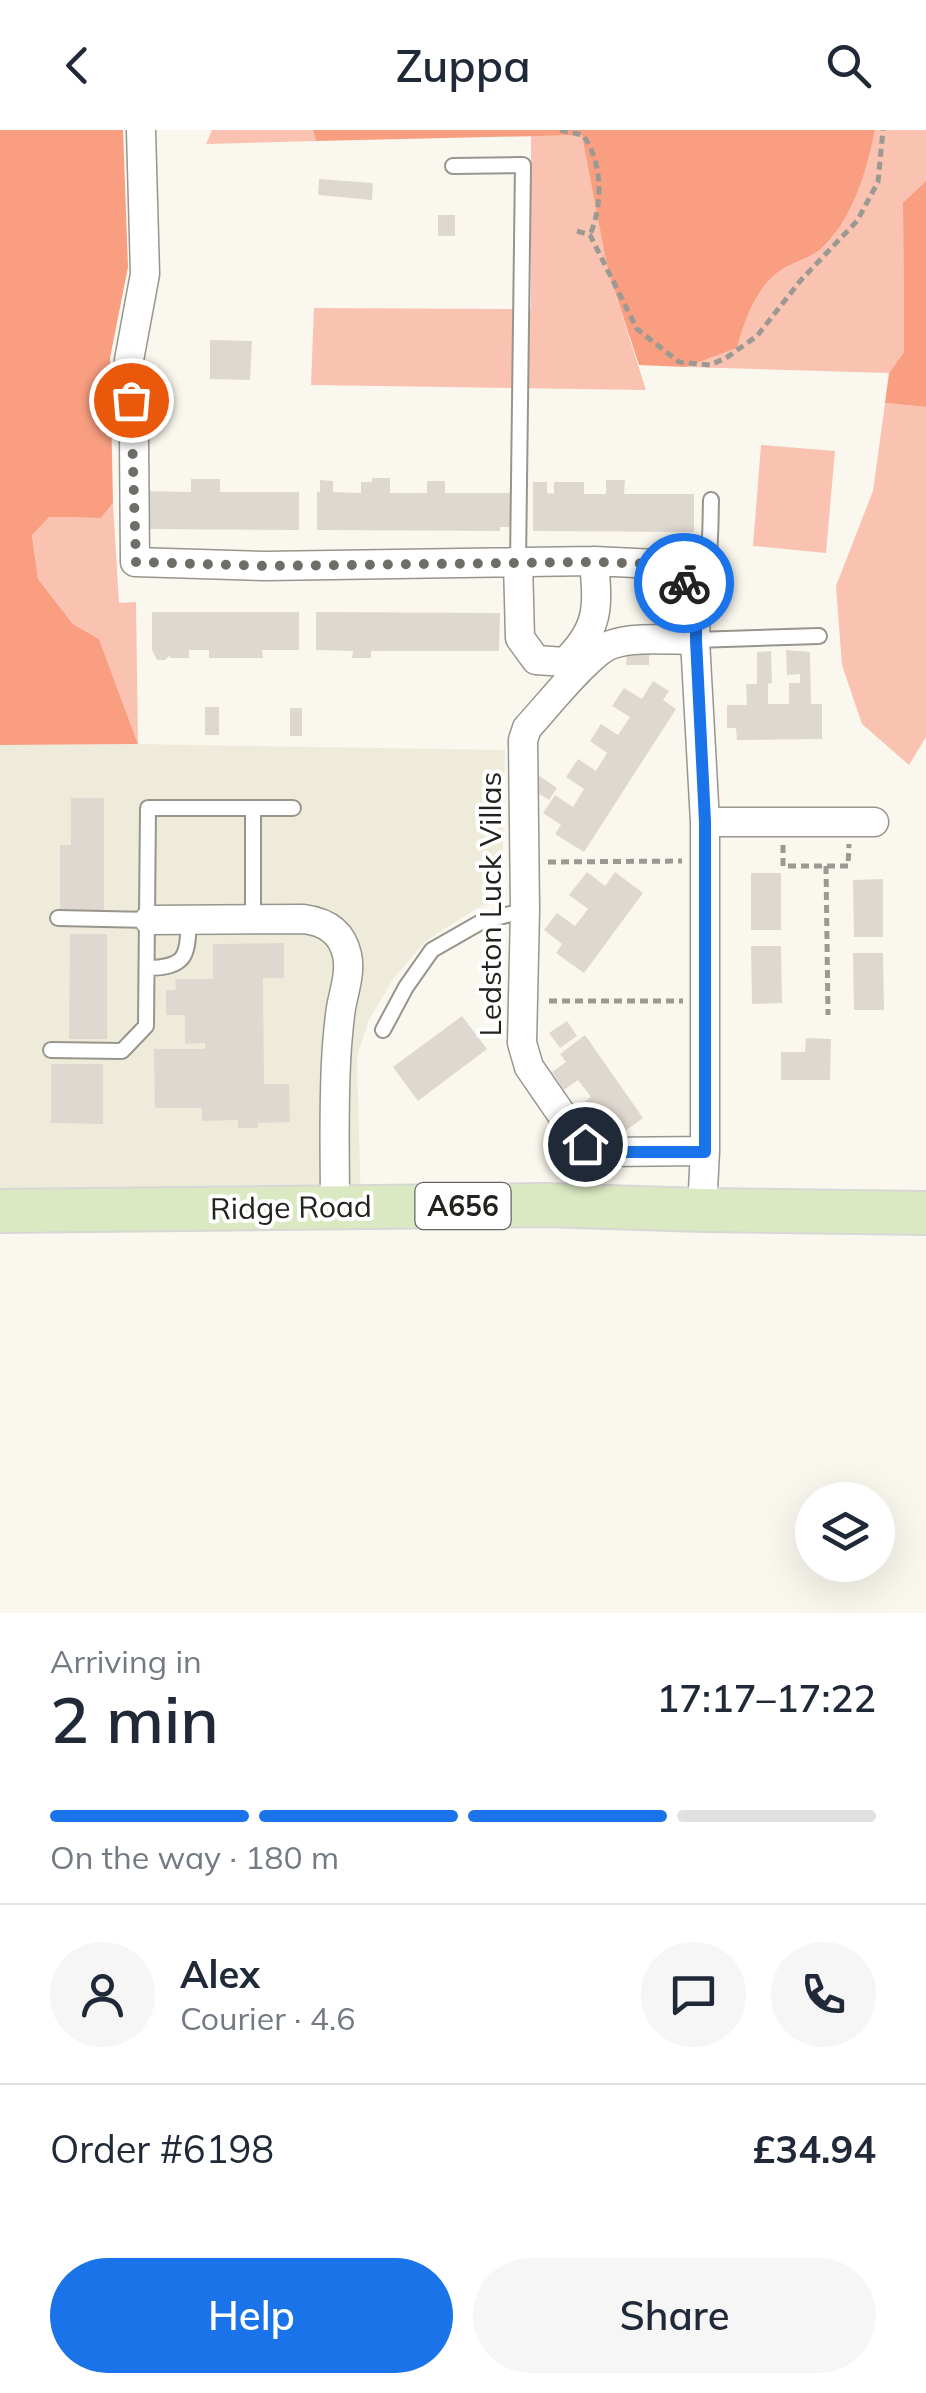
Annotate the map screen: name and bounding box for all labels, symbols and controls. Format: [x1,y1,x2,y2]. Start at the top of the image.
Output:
text: Zuppa [395,37,531,93]
icon: back [50,38,105,93]
icon: search [821,38,876,93]
pin [89,358,174,443]
icon: bag [104,373,159,428]
courier [634,533,734,633]
icon: bike [657,556,712,611]
street label: Ledston Luck Villas [471,772,509,1036]
pin [543,1102,628,1187]
icon: home [558,1117,613,1172]
road number: A656 [416,1183,510,1229]
street label: Ridge Road [210,1187,372,1227]
map controls [795,1482,895,1582]
button: layers [795,1482,895,1582]
text: Arriving in [50,1641,202,1681]
text: 17:17–17:22 [656,1674,876,1722]
text: 2 min [50,1678,219,1759]
text: On the way · 180 m [50,1837,339,1877]
button: person [50,1942,155,2047]
button: chat [641,1942,746,2047]
button: phone [771,1942,876,2047]
text: Alex [180,1950,260,1998]
text: Courier · 4.6 [180,1998,356,2038]
text: Order #6198 [50,2125,274,2173]
text: £34.94 [753,2125,876,2173]
button: Help [50,2258,453,2373]
button: Share [473,2258,876,2373]

